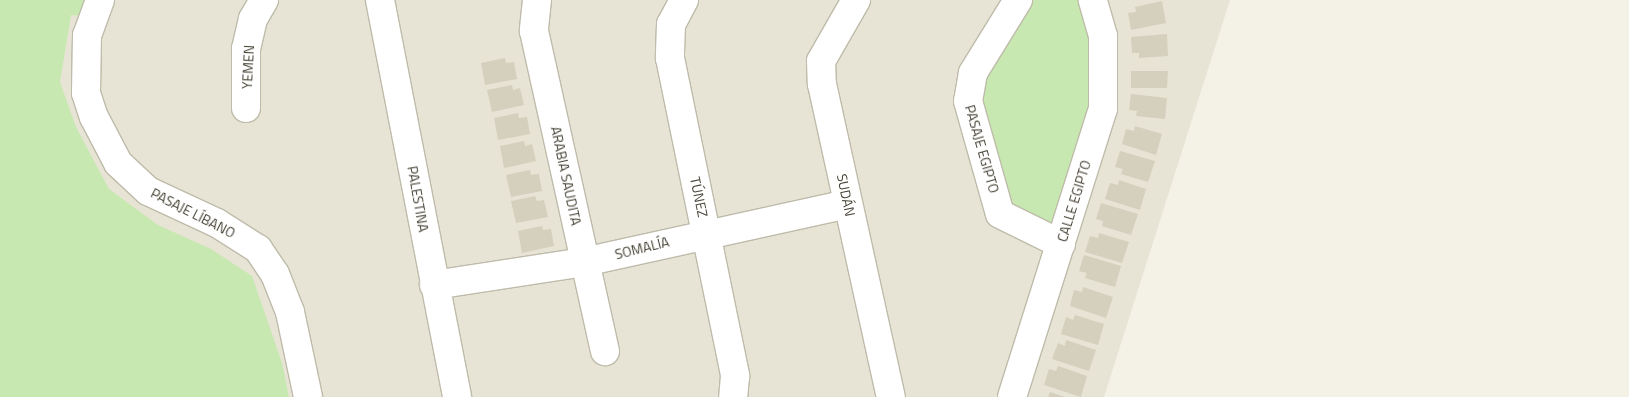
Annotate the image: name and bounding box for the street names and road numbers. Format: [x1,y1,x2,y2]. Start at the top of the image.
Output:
street label: YEMEN [238,44,258,90]
street label: PASAJE EGIPTO [961,103,1003,195]
street label: ARABIA SAUDITA [547,125,585,227]
street label: CALLE EGIPTO [1054,158,1094,244]
street label: PALESTINA [404,165,432,233]
street label: SUDÁN [833,172,859,218]
street label: TÚNEZ [687,175,711,219]
street label: PASAJE LÍBANO [148,185,238,241]
street label: SOMALÍA [613,233,671,263]

